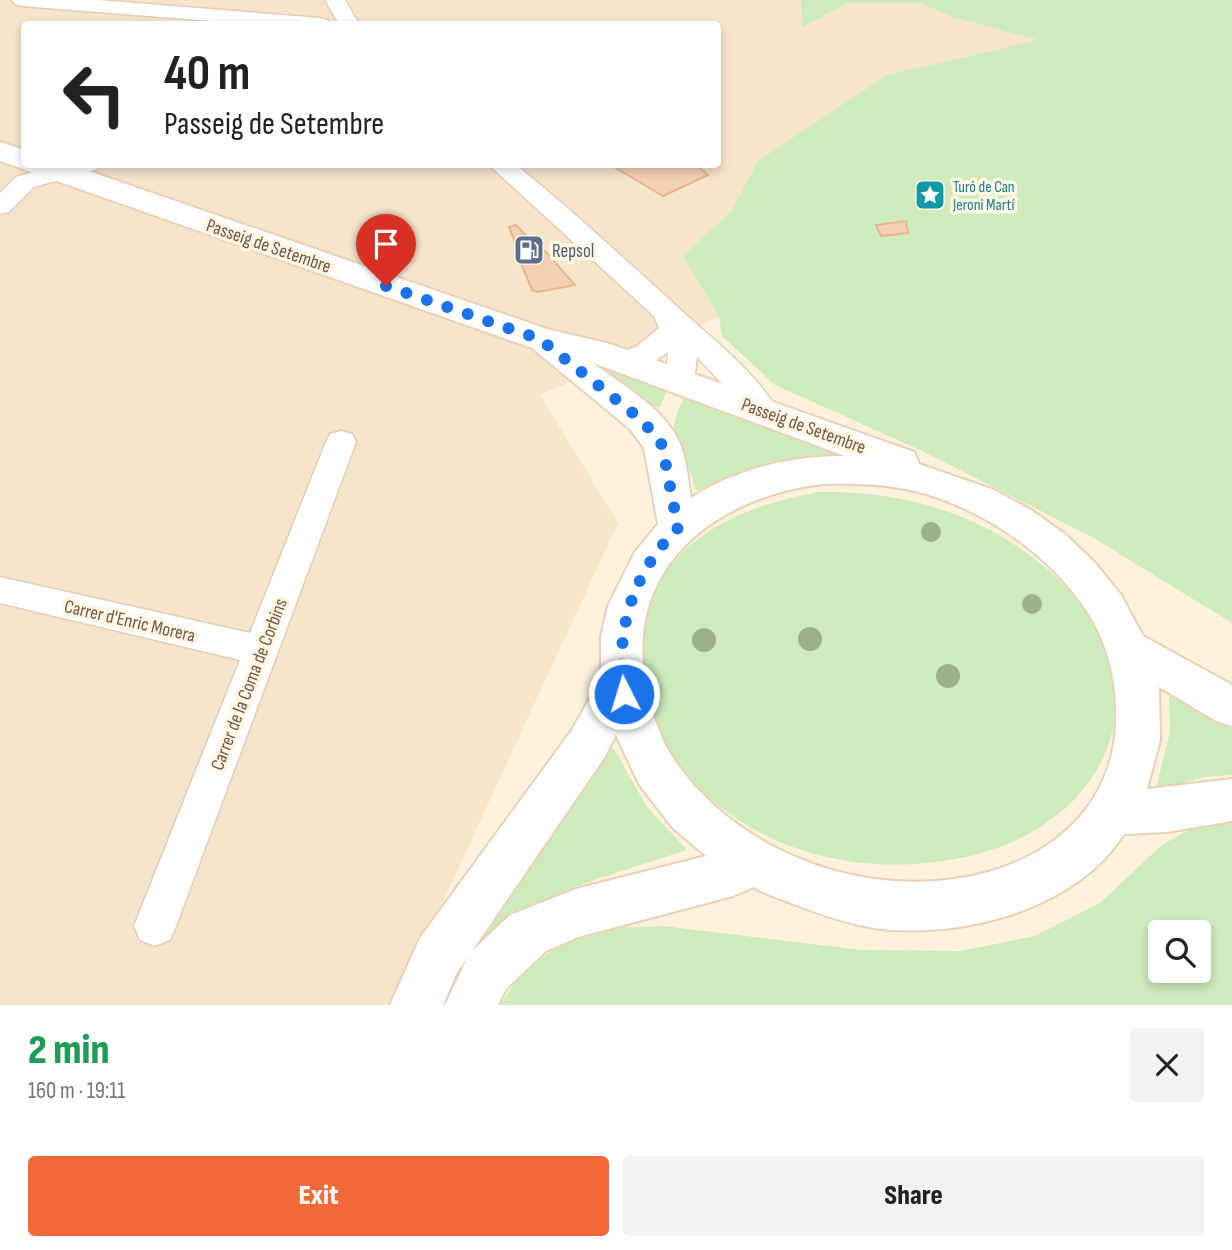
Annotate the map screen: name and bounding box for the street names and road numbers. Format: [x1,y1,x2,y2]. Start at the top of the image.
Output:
street label: Passeig de Setembre [203,214,334,279]
street label: Passeig de Setembre [738,393,869,460]
street label: Carrer d'Enric Morera [62,595,197,648]
street label: Carrer de la Coma de Corbins [206,595,293,774]

